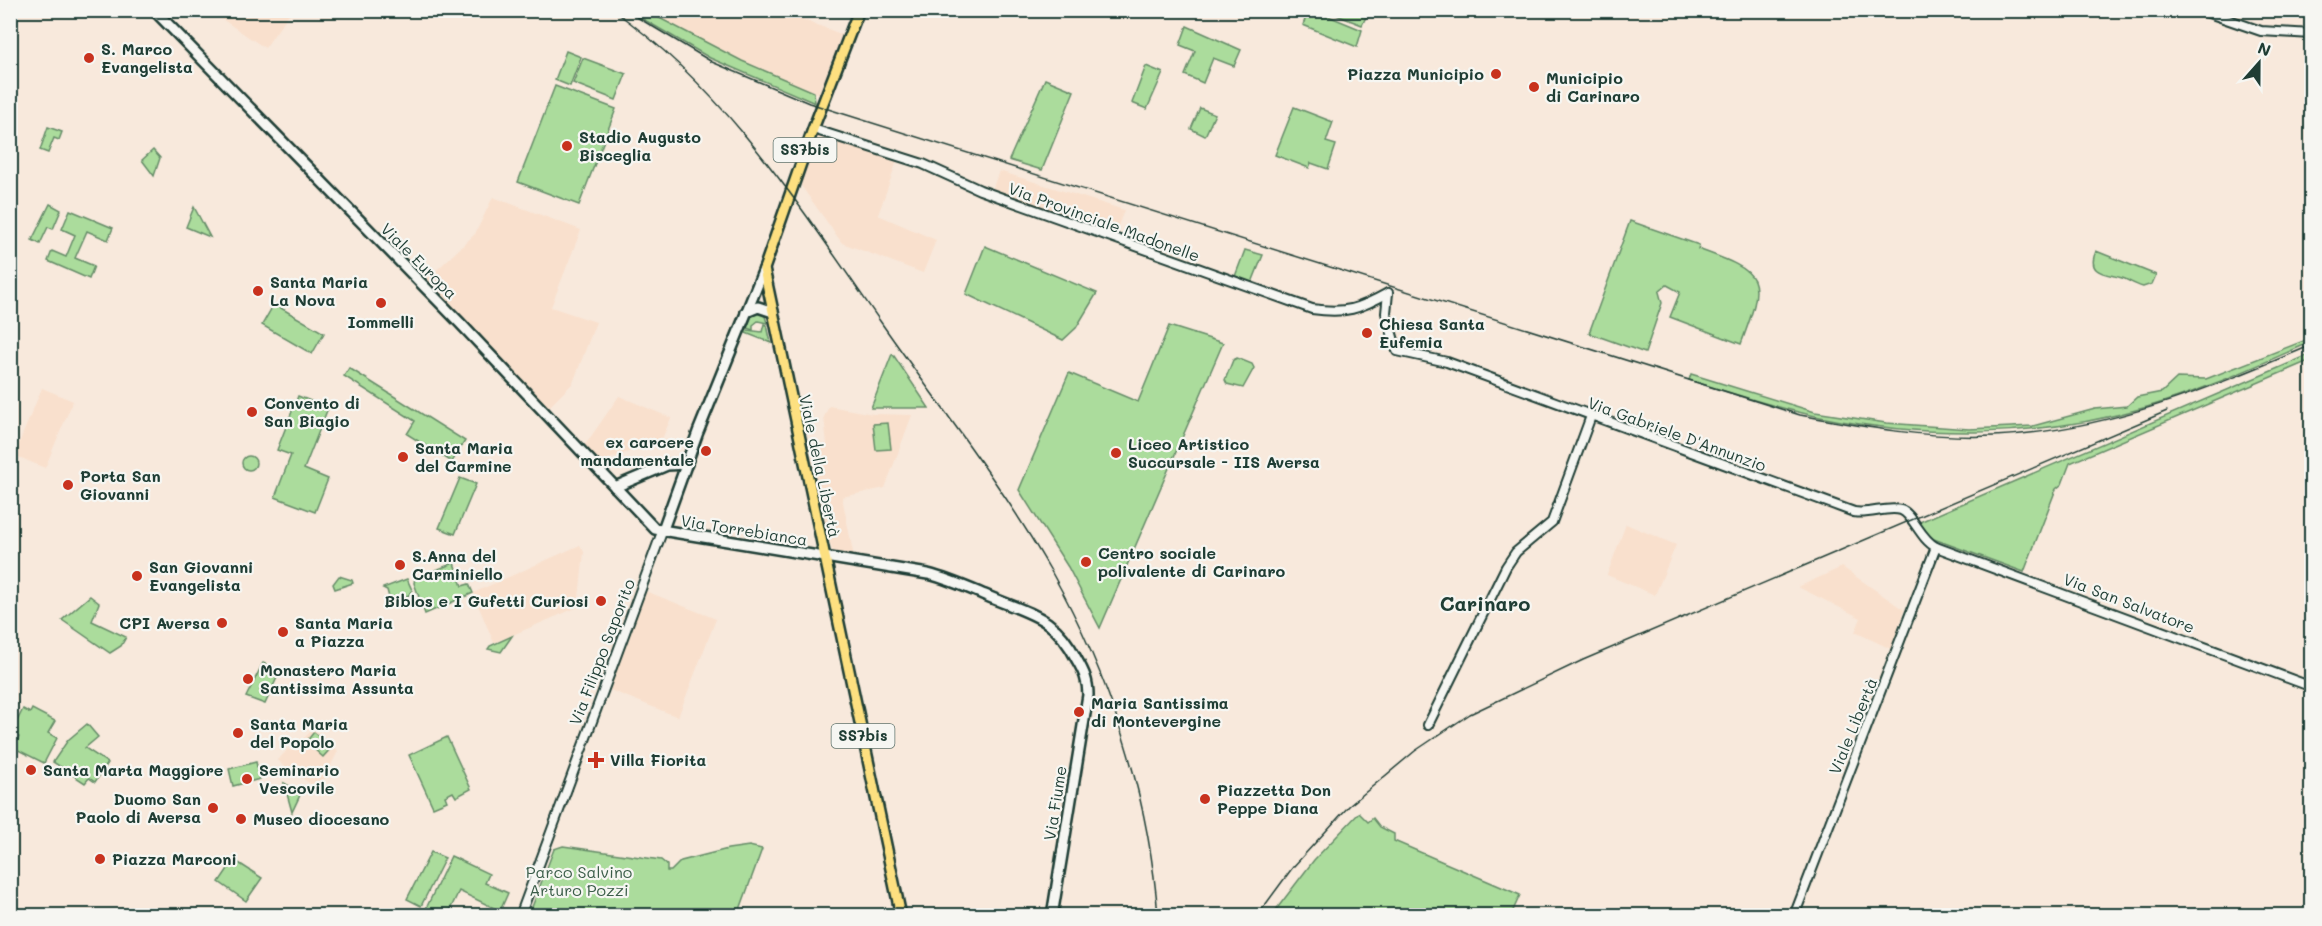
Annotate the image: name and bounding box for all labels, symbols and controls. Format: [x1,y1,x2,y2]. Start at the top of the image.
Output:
north arrow [2229,33,2289,93]
text: N [2255,37,2274,61]
place label: S. Marco Evangelista [101,38,193,77]
marker: S. Marco Evangelista [82,51,96,65]
place label: Piazza Municipio [1347,63,1484,84]
marker: Piazza Municipio [1489,67,1503,81]
place label: Municipio di Carinaro [1546,67,1640,106]
marker: Municipio di Carinaro [1527,80,1541,94]
place label: Stadio Augusto Bisceglia [579,126,701,165]
road number: SS7bis [774,138,836,162]
marker: Stadio Augusto Bisceglia [560,139,574,153]
street label: Via Provinciale Madonelle [1006,177,1203,266]
street label: Viale Europa [377,218,462,303]
place label: Santa Maria La Nova [270,271,368,310]
marker: Santa Maria La Nova [251,284,265,298]
marker: Iommelli [374,296,388,310]
place label: Iommelli [348,311,414,332]
place label: Chiesa Santa Eufemia [1379,313,1485,352]
marker: Chiesa Santa Eufemia [1360,326,1374,340]
street label: Via Gabriele D'Annunzio [1585,391,1769,476]
place label: Convento di San Biagio [264,392,360,431]
street label: Viale della Libertà [795,392,846,539]
marker: Convento di San Biagio [245,405,259,419]
place label: ex carcere mandamentale [580,431,694,470]
place label: Liceo Artistico Succursale - IIS Aversa [1128,433,1320,472]
place label: Santa Maria del Carmine [415,437,513,476]
marker: ex carcere mandamentale [699,444,713,458]
marker: Liceo Artistico Succursale - IIS Aversa [1109,446,1123,460]
marker: Santa Maria del Carmine [396,450,410,464]
place label: Porta San Giovanni [80,465,161,504]
marker: Porta San Giovanni [61,478,75,492]
street label: Via Torrebianca [679,509,809,550]
place label: Centro sociale polivalente di Carinaro [1098,542,1286,581]
place label: S.Anna del Carminiello [412,545,503,584]
marker: Centro sociale polivalente di Carinaro [1079,555,1093,569]
place label: San Giovanni Evangelista [149,556,254,595]
marker: S.Anna del Carminiello [393,558,407,572]
street label: Via San Salvatore [2060,568,2198,637]
marker: San Giovanni Evangelista [130,569,144,583]
street label: Via Filippo Saporito [564,576,639,728]
place label: Biblos e I Gufetti Curiosi [384,590,589,611]
district label: Carinaro [1440,590,1530,616]
marker: Biblos e I Gufetti Curiosi [594,594,608,608]
place label: CPI Aversa [119,612,210,633]
place label: Santa Maria a Piazza [295,612,393,651]
marker: CPI Aversa [215,616,229,630]
marker: Santa Maria a Piazza [276,625,290,639]
place label: Monastero Maria Santissima Assunta [260,659,414,698]
marker: Monastero Maria Santissima Assunta [241,672,255,686]
street label: Viale Libertà [1824,674,1882,777]
place label: Maria Santissima di Montevergine [1091,692,1229,731]
marker: Maria Santissima di Montevergine [1072,705,1086,719]
place label: Santa Maria del Popolo [250,713,348,752]
road number: SS7bis [832,724,894,748]
marker: Santa Maria del Popolo [231,726,245,740]
place label: Villa Fiorita [610,749,706,770]
marker: Villa Fiorita [587,751,605,769]
place label: Santa Marta Maggiore [43,759,223,780]
place label: Seminario Vescovile [259,759,339,798]
marker: Santa Marta Maggiore [24,763,38,777]
street label: Via Fiume [1038,764,1071,842]
marker: Seminario Vescovile [240,772,254,786]
place label: Piazzetta Don Peppe Diana [1217,779,1331,818]
place label: Duomo San Paolo di Aversa [75,788,201,827]
marker: Piazzetta Don Peppe Diana [1198,792,1212,806]
marker: Duomo San Paolo di Aversa [206,801,220,815]
place label: Museo diocesano [253,808,390,829]
marker: Museo diocesano [234,812,248,826]
place label: Piazza Marconi [112,848,237,869]
marker: Piazza Marconi [93,852,107,866]
park label: Parco Salvino Arturo Pozzi [526,861,632,900]

